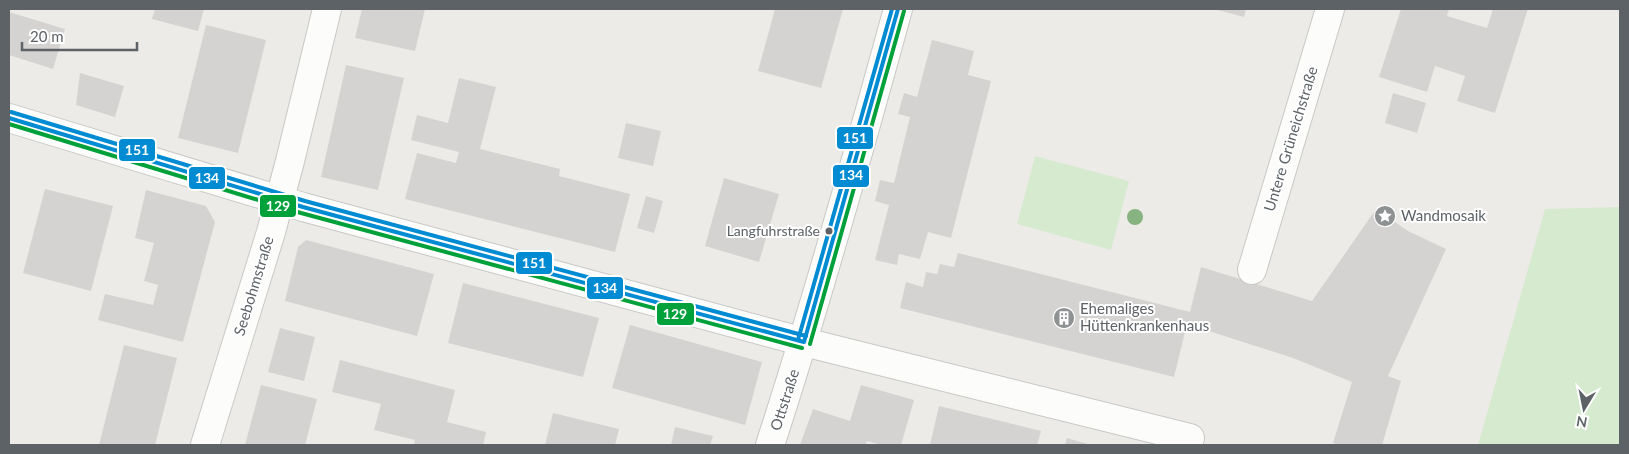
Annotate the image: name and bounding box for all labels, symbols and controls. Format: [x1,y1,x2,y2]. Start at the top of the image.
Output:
scale bar [22,20,138,52]
text: 20 m [30,27,64,45]
street label: Untere Grüneichstraße [1259,64,1321,213]
line badge: 151 [836,126,874,150]
text: 151 [843,129,867,146]
line badge: 151 [118,138,156,162]
text: 151 [125,141,149,158]
line badge: 134 [832,164,870,188]
line badge: 134 [188,166,226,190]
text: 134 [839,166,863,183]
text: 134 [195,169,219,186]
line badge: 129 [259,194,297,218]
text: 129 [266,197,290,214]
place icon: Wandmosaik [1373,204,1397,228]
place label: Wandmosaik [1401,206,1486,224]
place label: Langfuhrstraße [727,222,820,239]
marker: Langfuhrstraße [824,226,834,236]
street label: Seebohmstraße [229,234,277,338]
line badge: 151 [515,251,553,275]
text: 151 [522,254,546,271]
line badge: 134 [586,276,624,300]
text: 134 [593,279,617,296]
place label: Ehemaliges Hüttenkrankenhaus [1080,299,1209,334]
line badge: 129 [656,302,695,326]
text: 129 [663,305,687,322]
building icon: Ehemaliges Hüttenkrankenhaus [1052,306,1076,330]
street label: Ottstraße [766,367,802,433]
north arrow [1559,384,1609,434]
text: N [1575,413,1588,432]

